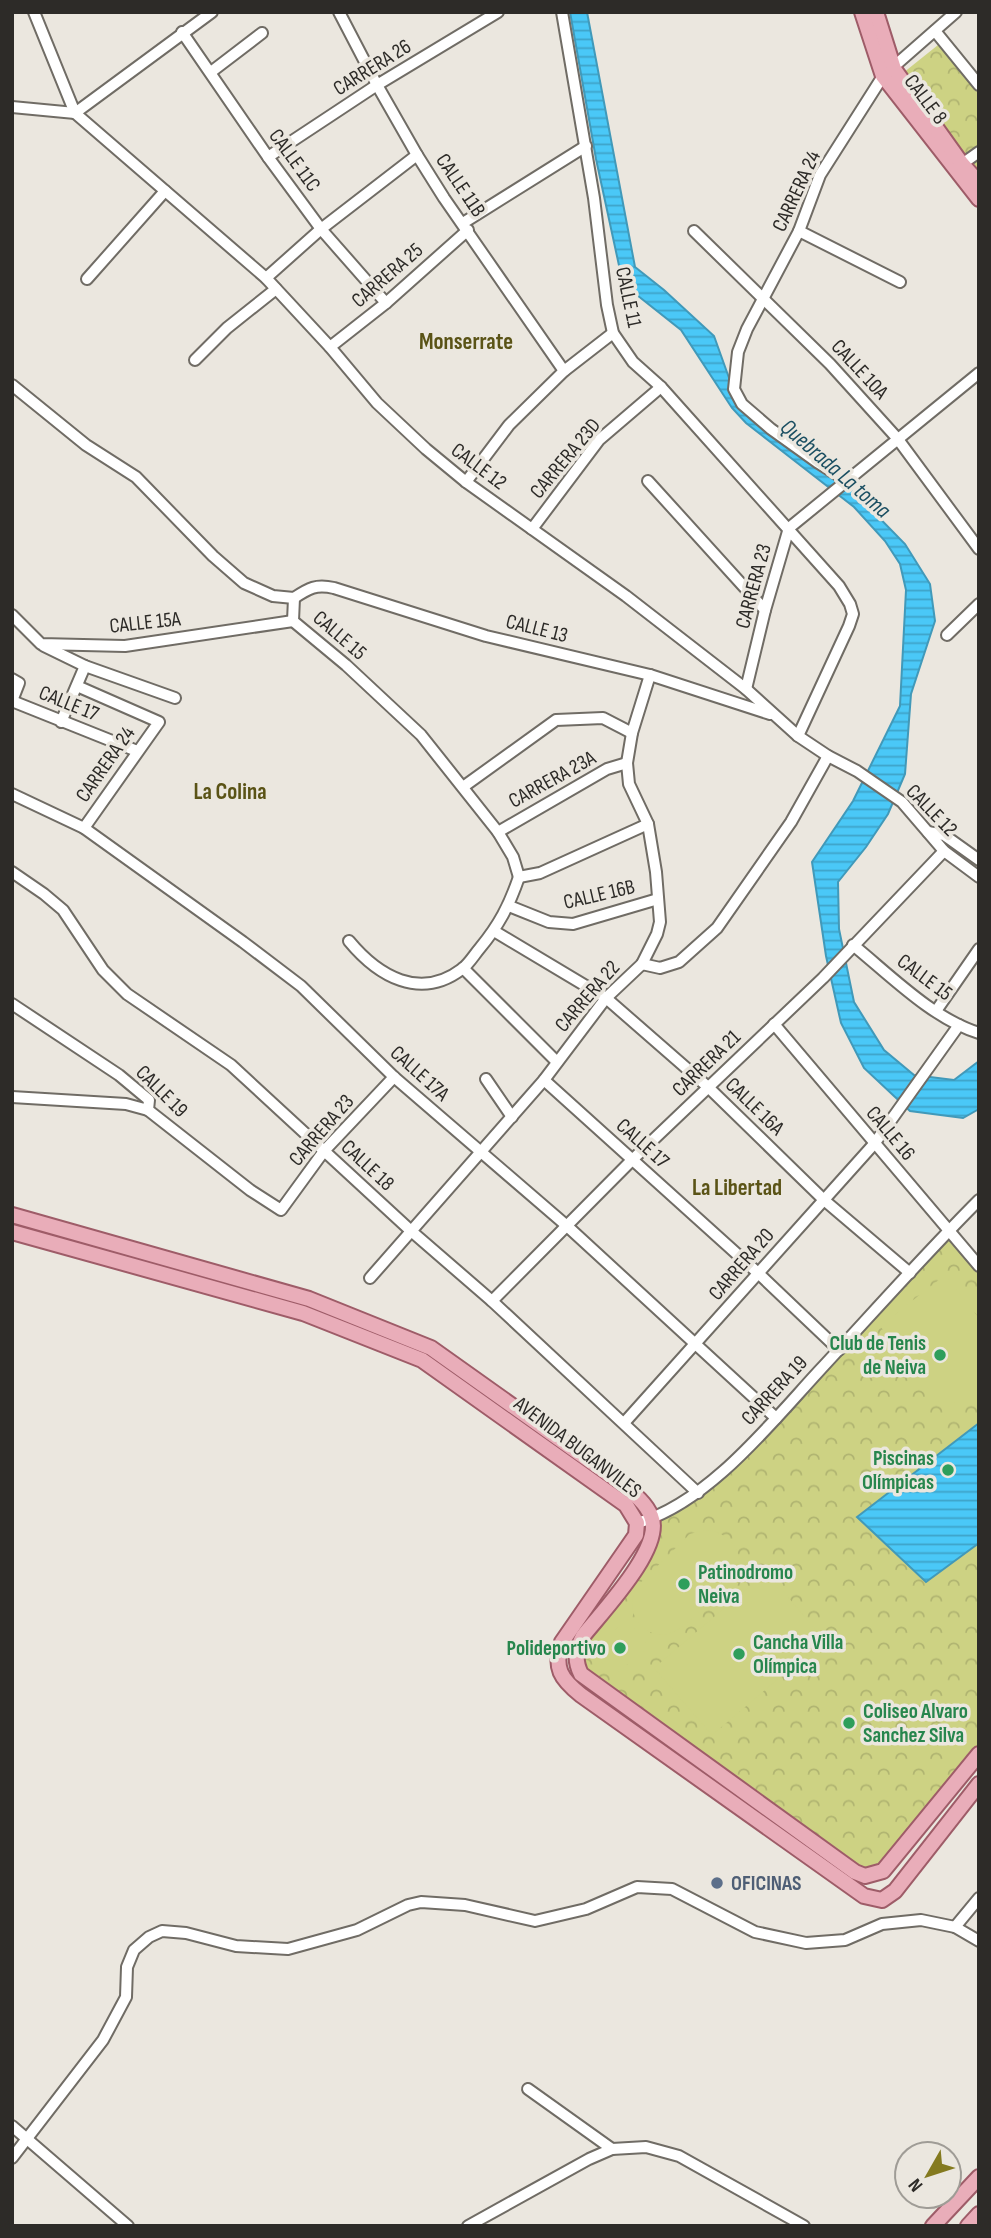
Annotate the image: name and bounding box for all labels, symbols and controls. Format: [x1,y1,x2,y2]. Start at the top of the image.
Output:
street label: CARRERA 26 [329,34,416,101]
street label: CALLE 8 [899,69,952,129]
street label: CALLE 11C [263,124,326,197]
street label: CARRERA 24 [767,147,826,236]
street label: CALLE 11B [430,149,491,222]
street label: CARRERA 25 [347,238,428,313]
street label: CALLE 11 [610,264,647,330]
district label: Monserrate [419,328,513,356]
street label: CALLE 10A [826,334,894,405]
street label: CARRERA 23D [525,413,606,503]
water label: Quebrada La toma [774,413,897,525]
street label: CALLE 12 [446,437,511,495]
street label: CARRERA 23 [730,541,777,631]
street label: CALLE 15 [308,605,371,665]
street label: CALLE 15A [108,606,183,639]
street label: CALLE 13 [503,609,570,648]
street label: CALLE 17 [35,680,103,727]
street label: CARRERA 24 [70,722,141,807]
street label: CARRERA 23A [504,745,601,814]
district label: La Colina [193,778,267,806]
street label: CALLE 12 [901,779,963,842]
street label: CALLE 16B [561,874,637,915]
street label: CALLE 15 [892,949,957,1006]
street label: CARRERA 22 [550,956,625,1037]
street label: CARRERA 21 [667,1024,746,1102]
street label: CALLE 17A [385,1040,455,1107]
street label: CALLE 19 [130,1060,193,1123]
street label: CALLE 16A [720,1072,790,1141]
street label: CARRERA 23 [284,1089,359,1171]
street label: CALLE 16 [861,1101,921,1166]
street label: CALLE 17 [611,1113,675,1174]
street label: CALLE 18 [336,1135,399,1196]
district label: La Libertad [692,1174,782,1202]
street label: CARRERA 20 [703,1223,779,1305]
place label: Club de Tenis de Neiva [829,1331,926,1380]
marker: Club de Tenis de Neiva [932,1347,948,1363]
street label: CARRERA 19 [736,1350,813,1430]
street label: AVENIDA BUGANVILES [508,1391,646,1503]
place label: Piscinas Olímpicas [862,1446,934,1495]
marker: Piscinas Olímpicas [940,1462,956,1478]
place label: Patinodromo Neiva [698,1560,793,1609]
marker: Patinodromo Neiva [676,1576,692,1592]
place label: Cancha Villa Olímpica [753,1630,843,1679]
place label: Polideportivo [506,1636,606,1661]
marker: Polideportivo [612,1640,628,1656]
marker: Cancha Villa Olímpica [731,1646,747,1662]
place label: Coliseo Alvaro Sanchez Silva [863,1699,968,1748]
marker: Coliseo Alvaro Sanchez Silva [841,1715,857,1731]
place label: OFICINAS [731,1871,802,1896]
marker: OFICINAS [709,1875,725,1891]
north arrow [893,2140,963,2210]
text: N [904,2174,928,2196]

